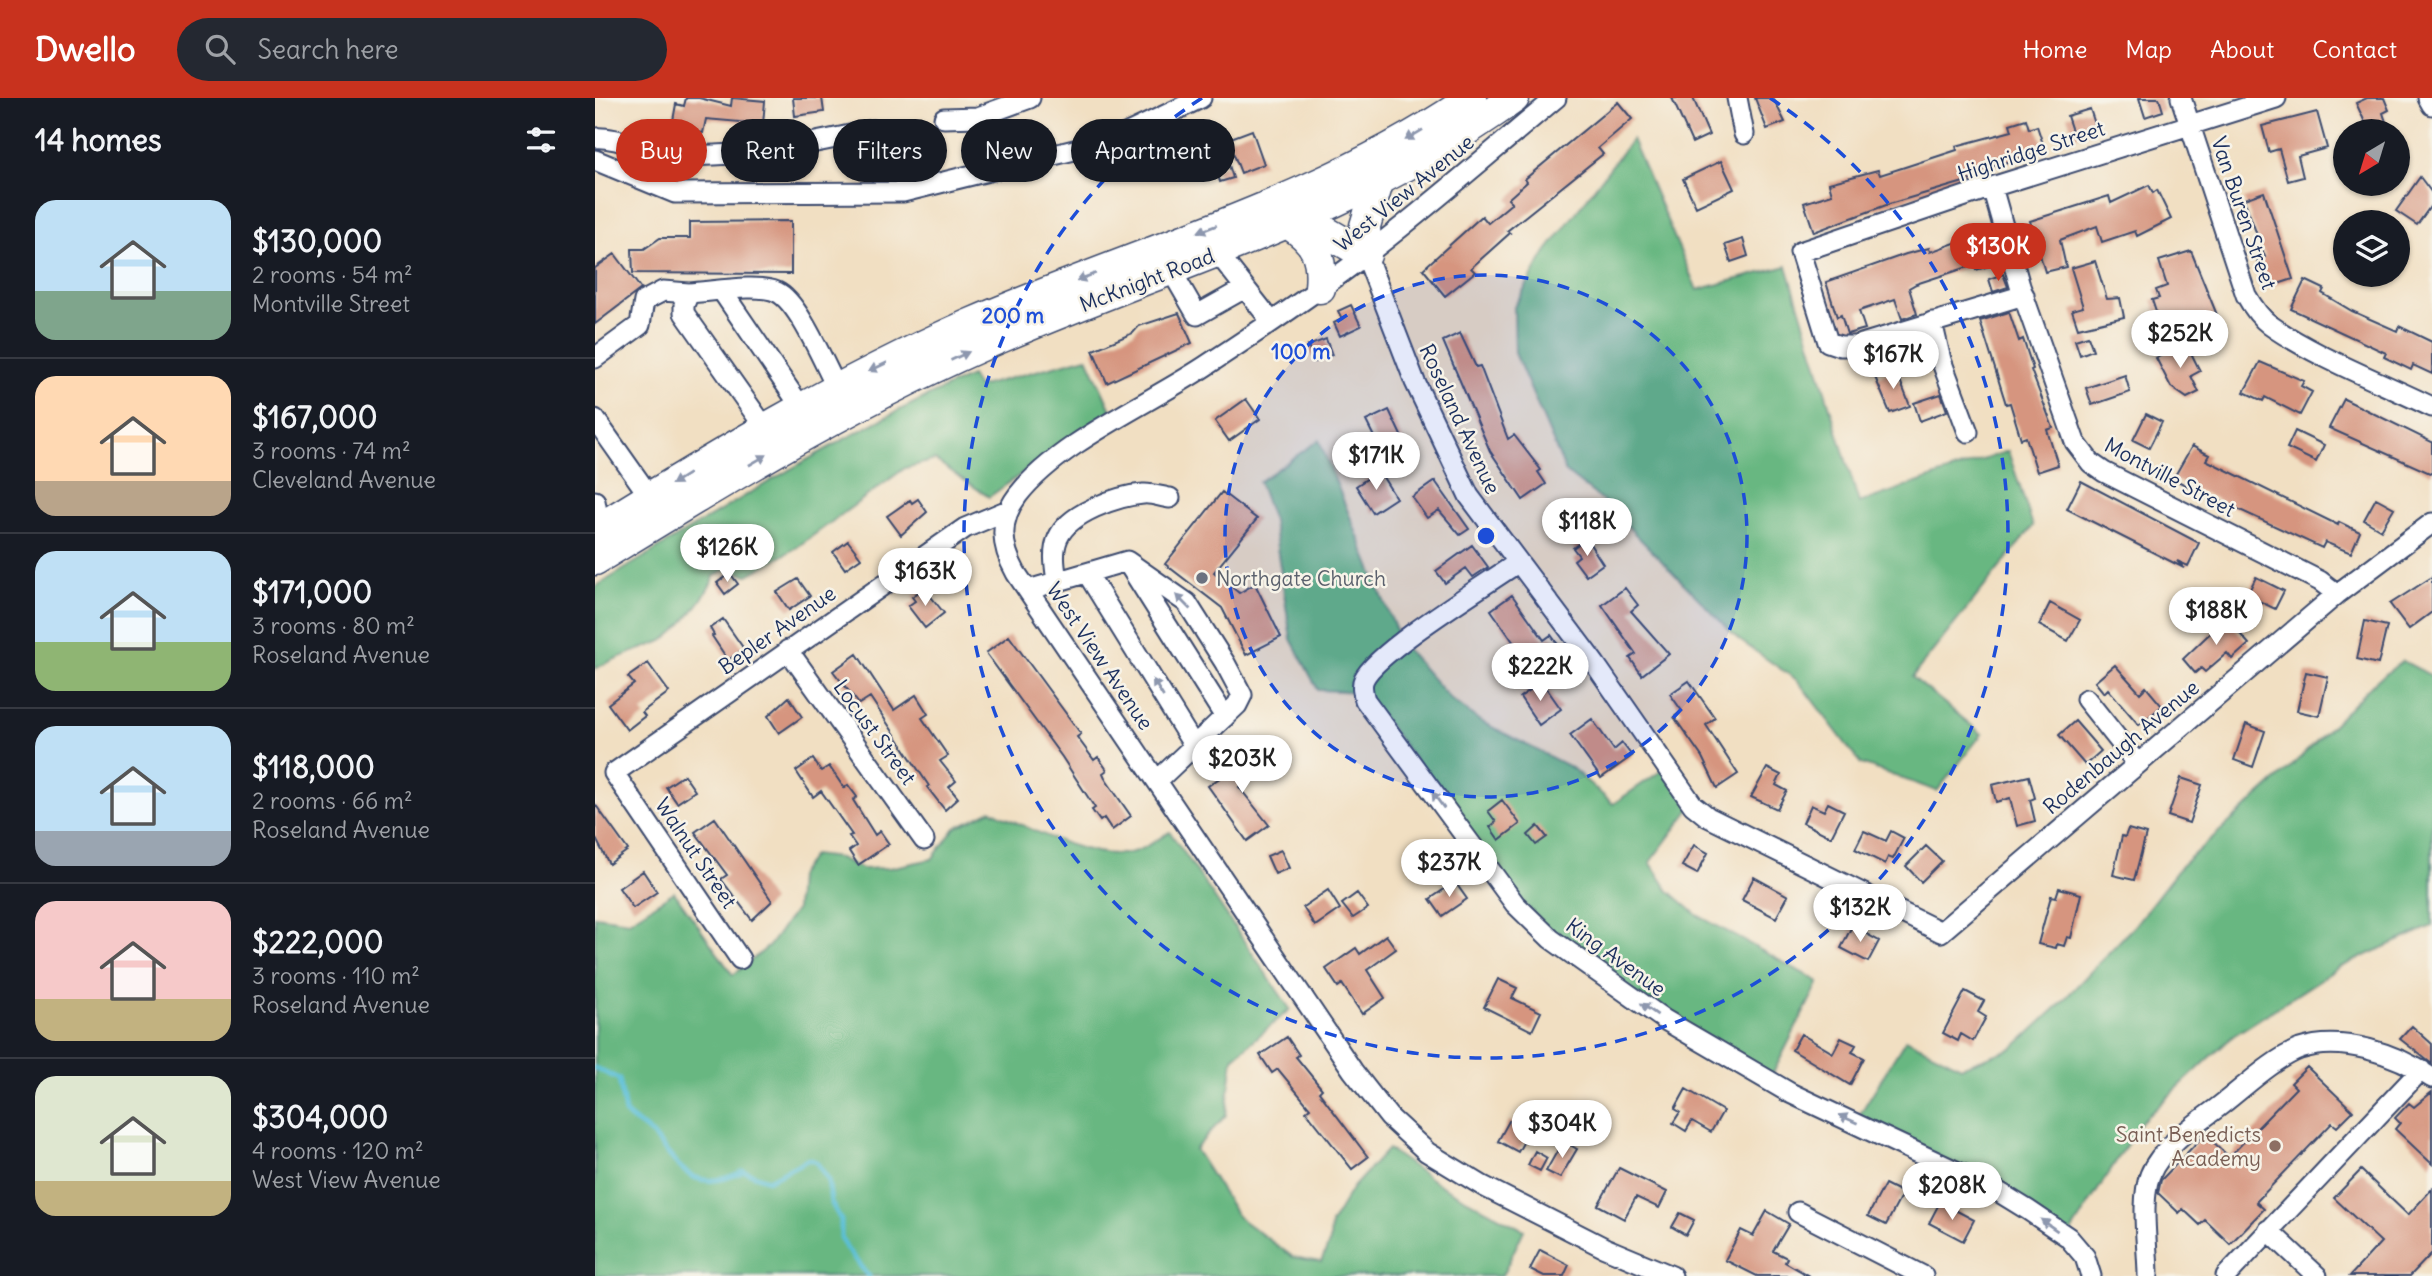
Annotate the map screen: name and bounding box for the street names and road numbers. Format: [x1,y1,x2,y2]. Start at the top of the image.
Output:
street label: Highridge Street [1954,114,2108,188]
street label: West View Avenue [1329,128,1479,258]
street label: Van Buren Street [2205,133,2283,293]
street label: McKnight Road [1076,242,1218,318]
street label: Roseland Avenue [1413,340,1507,498]
street label: Montville Street [2100,431,2240,523]
street label: West View Avenue [1041,577,1159,735]
street label: Bepler Avenue [713,580,841,680]
street label: Locust Street [828,674,922,790]
street label: Rodenbaugh Avenue [2037,674,2205,820]
street label: Walnut Street [649,793,743,913]
street label: King Avenue [1561,912,1671,1002]

